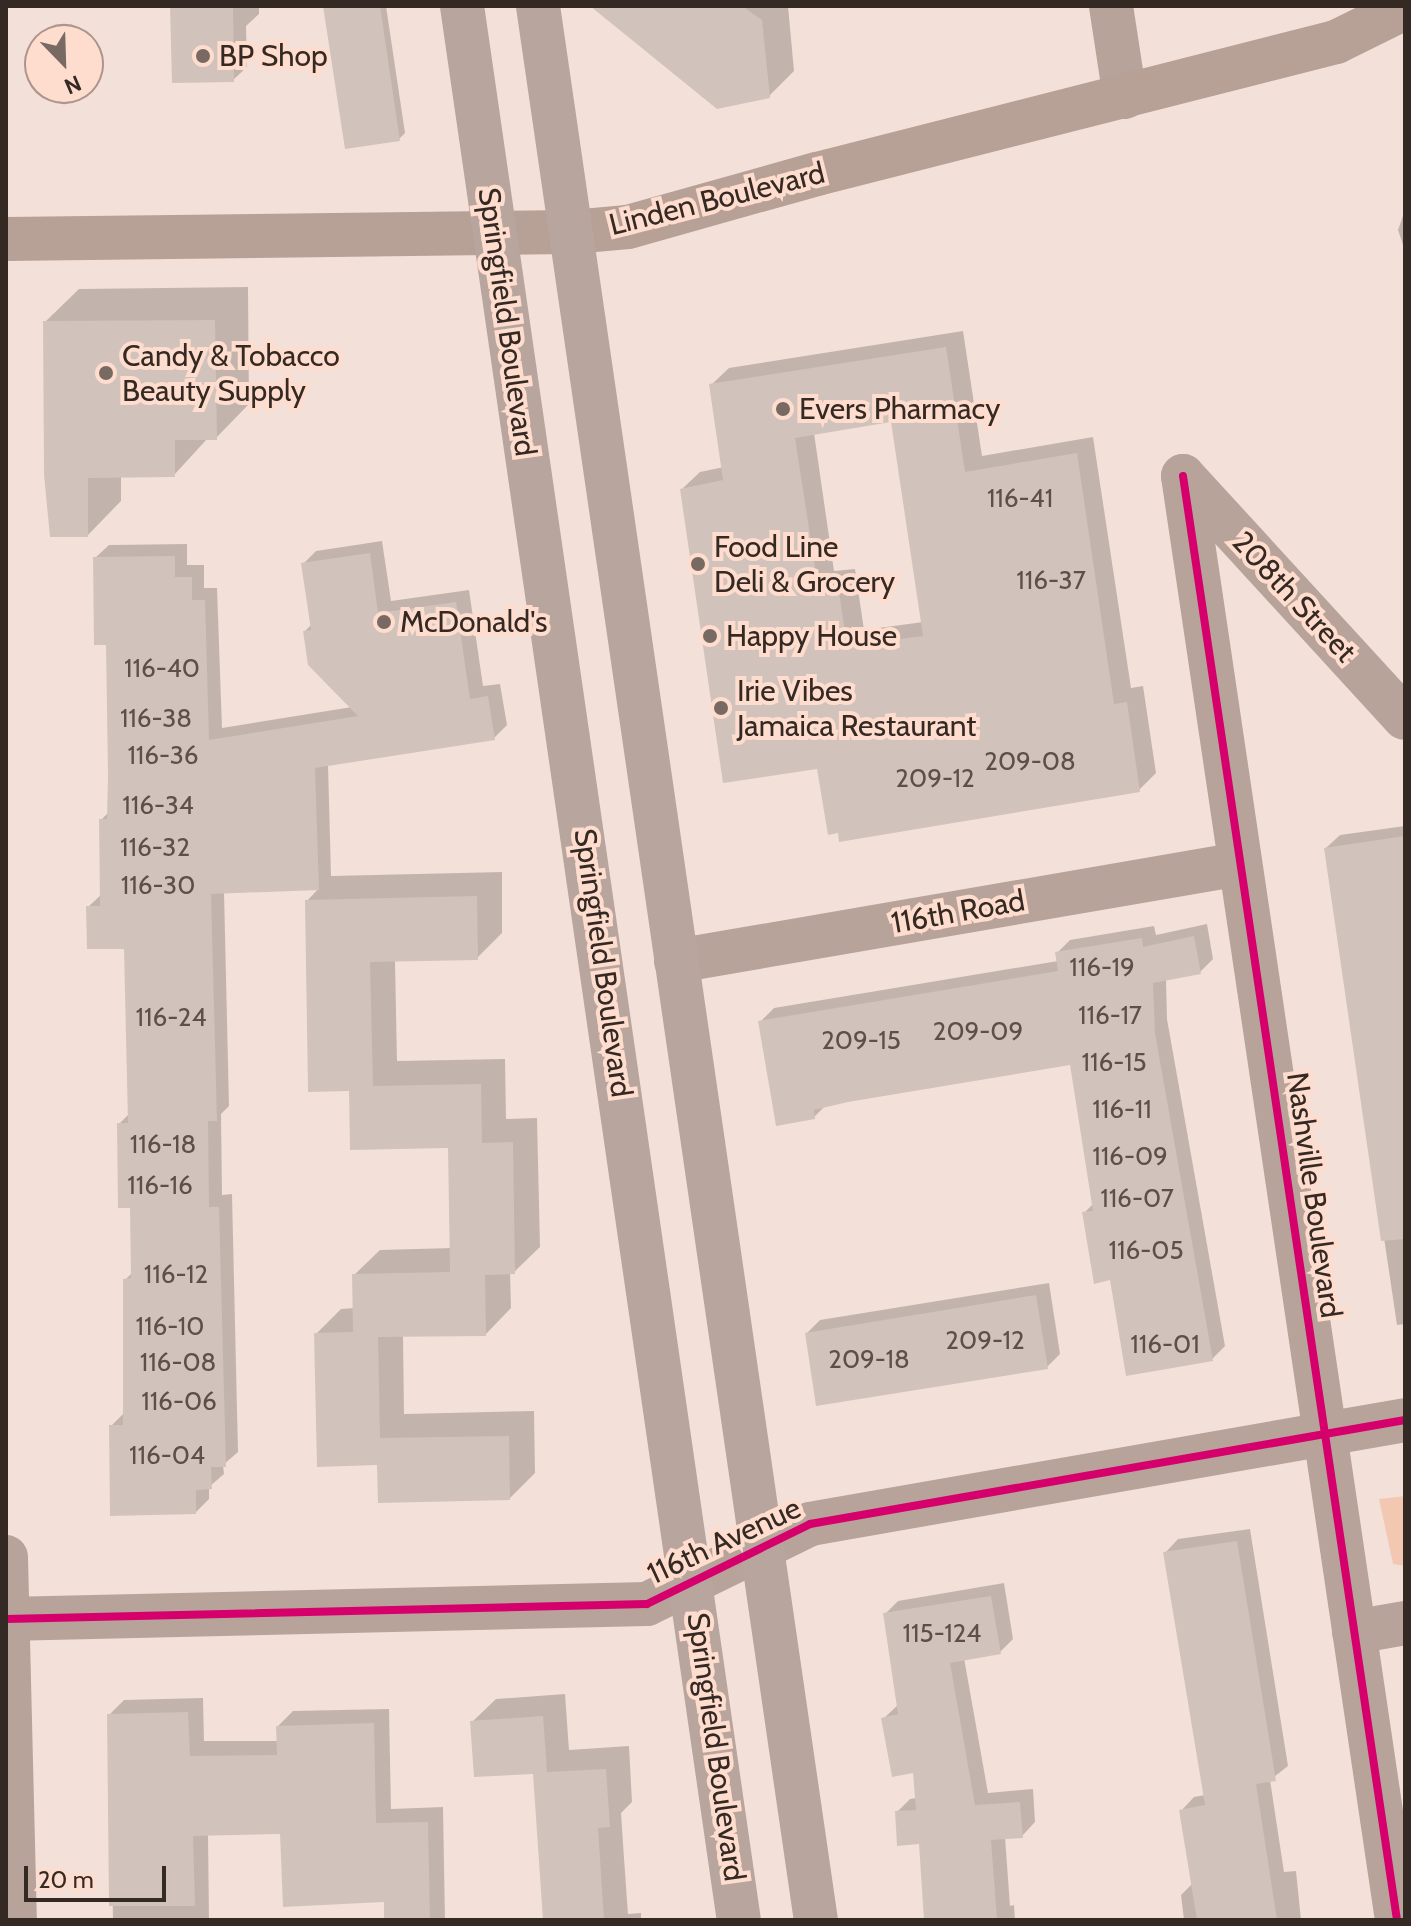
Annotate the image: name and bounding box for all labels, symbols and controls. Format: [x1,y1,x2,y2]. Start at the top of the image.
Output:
north arrow [24,24,104,104]
place label: BP Shop [219,38,328,74]
marker: BP Shop [194,47,212,65]
text: N [60,69,85,100]
street label: Linden Boulevard [606,155,828,243]
street label: Springfield Boulevard [470,186,544,458]
place label: Candy & Tobacco Beauty Supply [122,338,340,408]
marker: Candy & Tobacco Beauty Supply [97,364,115,382]
place label: Evers Pharmacy [799,391,1000,427]
marker: Evers Pharmacy [774,400,792,418]
house number: 116-41 [987,483,1053,515]
street label: 208th Street [1225,524,1363,670]
place label: Food Line Deli & Grocery [714,529,895,600]
marker: Food Line Deli & Grocery [689,555,707,573]
house number: 116-37 [1016,565,1086,597]
place label: McDonald's [400,604,547,640]
marker: McDonald's [375,613,393,631]
place label: Happy House [726,618,897,654]
marker: Happy House [701,627,719,645]
house number: 116-40 [124,653,200,685]
place label: Irie Vibes Jamaica Restaurant [737,673,976,744]
marker: Irie Vibes Jamaica Restaurant [712,699,730,717]
house number: 116-38 [120,703,192,735]
house number: 116-36 [127,740,199,772]
house number: 209-08 [984,746,1076,778]
house number: 209-12 [895,763,975,795]
house number: 116-34 [122,790,194,822]
street label: Springfield Boulevard [566,827,640,1099]
house number: 116-32 [120,832,190,864]
house number: 116-30 [121,870,195,902]
street label: 116th Road [889,883,1027,941]
house number: 116-19 [1069,952,1135,984]
house number: 116-17 [1078,1000,1142,1032]
house number: 116-24 [136,1002,206,1034]
house number: 209-09 [933,1016,1023,1048]
house number: 209-15 [821,1025,901,1057]
house number: 116-15 [1082,1047,1146,1079]
street label: Nashville Boulevard [1279,1070,1349,1320]
house number: 116-11 [1092,1094,1152,1126]
house number: 116-18 [130,1129,196,1161]
house number: 116-09 [1092,1141,1168,1173]
house number: 116-16 [127,1170,193,1202]
house number: 116-07 [1100,1183,1174,1215]
house number: 116-05 [1109,1235,1183,1267]
house number: 116-12 [144,1259,208,1291]
house number: 116-10 [136,1311,204,1343]
house number: 209-12 [945,1325,1025,1357]
house number: 116-01 [1130,1329,1200,1361]
house number: 209-18 [828,1344,910,1376]
house number: 116-08 [140,1347,216,1379]
house number: 116-06 [141,1386,217,1418]
house number: 116-04 [129,1440,205,1472]
street label: 116th Avenue [642,1490,806,1592]
street label: Springfield Boulevard [679,1611,753,1883]
house number: 115-124 [903,1618,981,1650]
scale bar [28,1850,170,1900]
text: 20 m [38,1865,94,1894]

